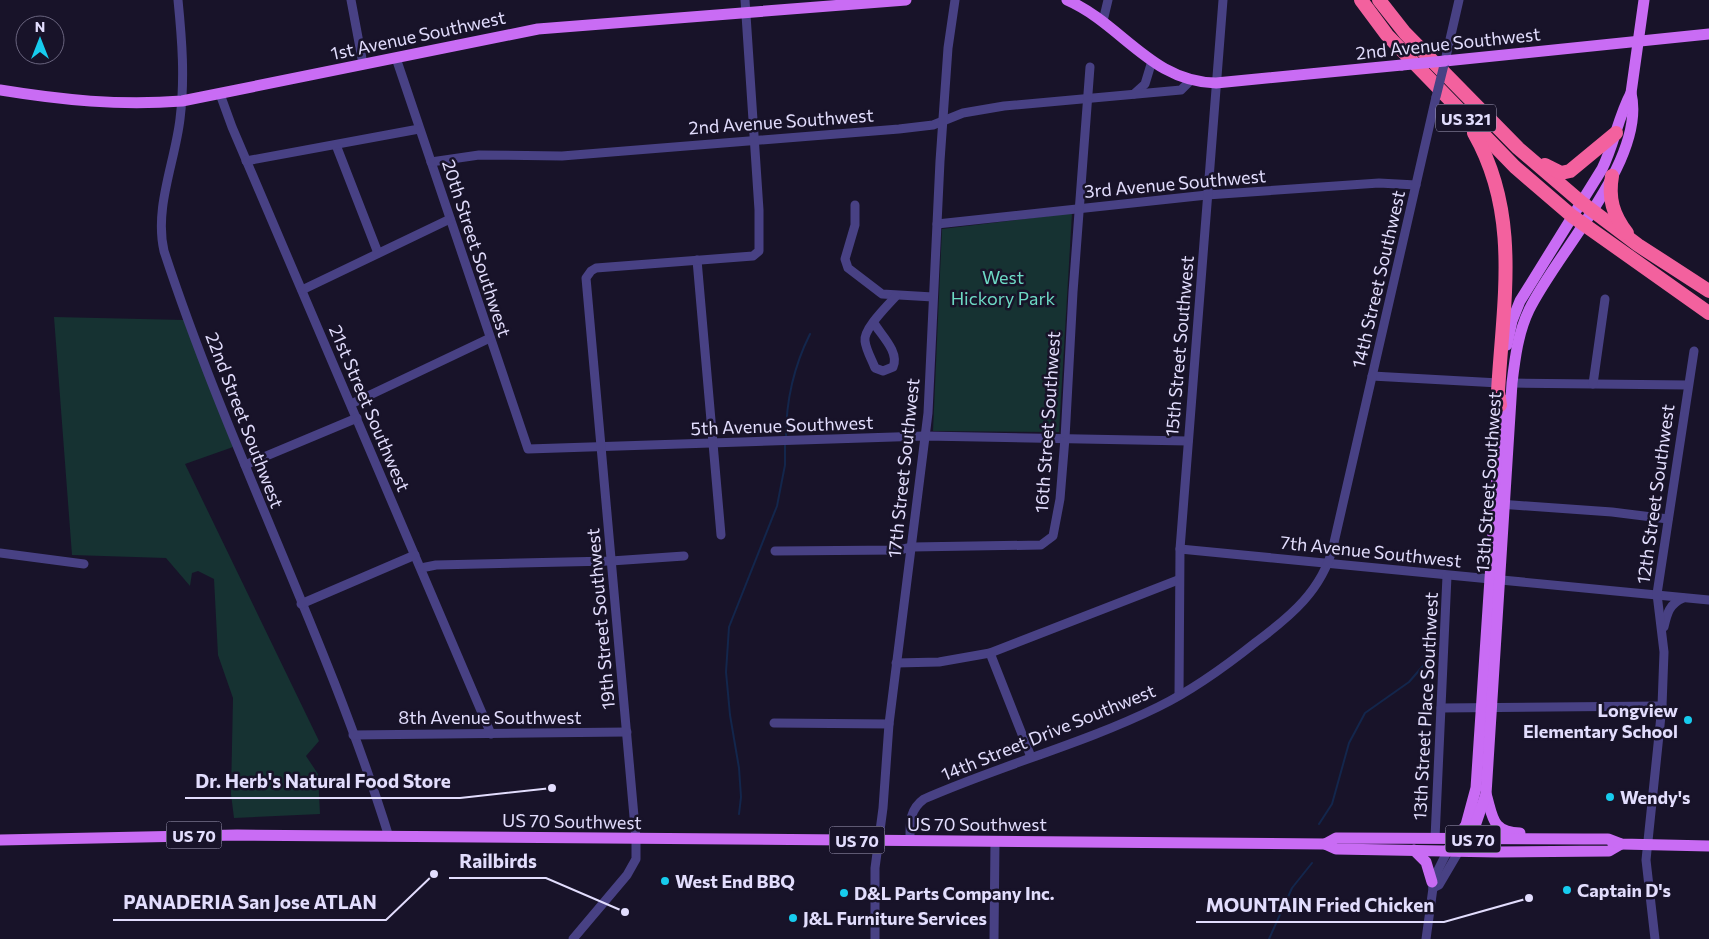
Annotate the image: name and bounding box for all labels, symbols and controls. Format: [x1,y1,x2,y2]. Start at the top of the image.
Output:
street label: 1st Avenue Southwest [329,6,507,64]
north arrow [15,15,65,65]
text: N [35,18,45,35]
street label: 2nd Avenue Southwest [1355,22,1541,64]
street label: 2nd Avenue Southwest [688,104,874,138]
road number: US 321 [1436,105,1496,132]
street label: 20th Street Southwest [438,157,516,339]
street label: 3rd Avenue Southwest [1083,164,1267,202]
street label: 14th Street Southwest [1347,188,1409,370]
street label: 15th Street Southwest [1160,255,1198,437]
park label: West Hickory Park [951,266,1056,309]
street label: 21st Street Southwest [325,321,415,495]
street label: 22nd Street Southwest [201,329,289,511]
street label: 16th Street Southwest [1030,330,1064,514]
street label: 17th Street Southwest [883,377,923,559]
street label: 13th Street Southwest [1471,391,1505,573]
street label: 12th Street Southwest [1632,403,1678,585]
street label: 5th Avenue Southwest [690,411,874,439]
street label: 19th Street Southwest [581,527,619,711]
street label: 7th Avenue Southwest [1279,531,1463,571]
street label: 13th Street Place Southwest [1408,591,1442,821]
street label: 14th Street Drive Southwest [938,679,1158,785]
place label: Longview Elementary School [1523,699,1678,742]
street label: 8th Avenue Southwest [398,706,582,728]
marker: Longview Elementary School [1682,714,1694,726]
callout: Dr. Herb's Natural Food Store [185,764,460,798]
text: Dr. Herb's Natural Food Store [195,769,451,792]
place label: Wendy's [1620,786,1690,808]
marker: Wendy's [1604,791,1616,803]
street label: US 70 Southwest [502,809,642,833]
street label: US 70 Southwest [907,813,1047,835]
road number: US 70 [166,822,222,848]
road number: US 70 [830,826,884,854]
road number: US 70 [1446,826,1500,852]
callout: Railbirds [449,844,546,878]
text: Railbirds [459,849,537,872]
place label: West End BBQ [675,870,795,892]
marker: West End BBQ [659,875,671,887]
place label: Captain D's [1577,879,1671,901]
place label: D&L Parts Company Inc. [854,882,1055,904]
marker: Captain D's [1561,884,1573,896]
callout: PANADERIA San Jose ATLAN [113,886,386,920]
marker: D&L Parts Company Inc. [838,887,850,899]
callout: MOUNTAIN Fried Chicken [1196,888,1444,922]
text: PANADERIA San Jose ATLAN [123,890,377,913]
text: MOUNTAIN Fried Chicken [1206,893,1434,916]
place label: J&L Furniture Services [803,907,987,929]
marker: J&L Furniture Services [787,912,799,924]

